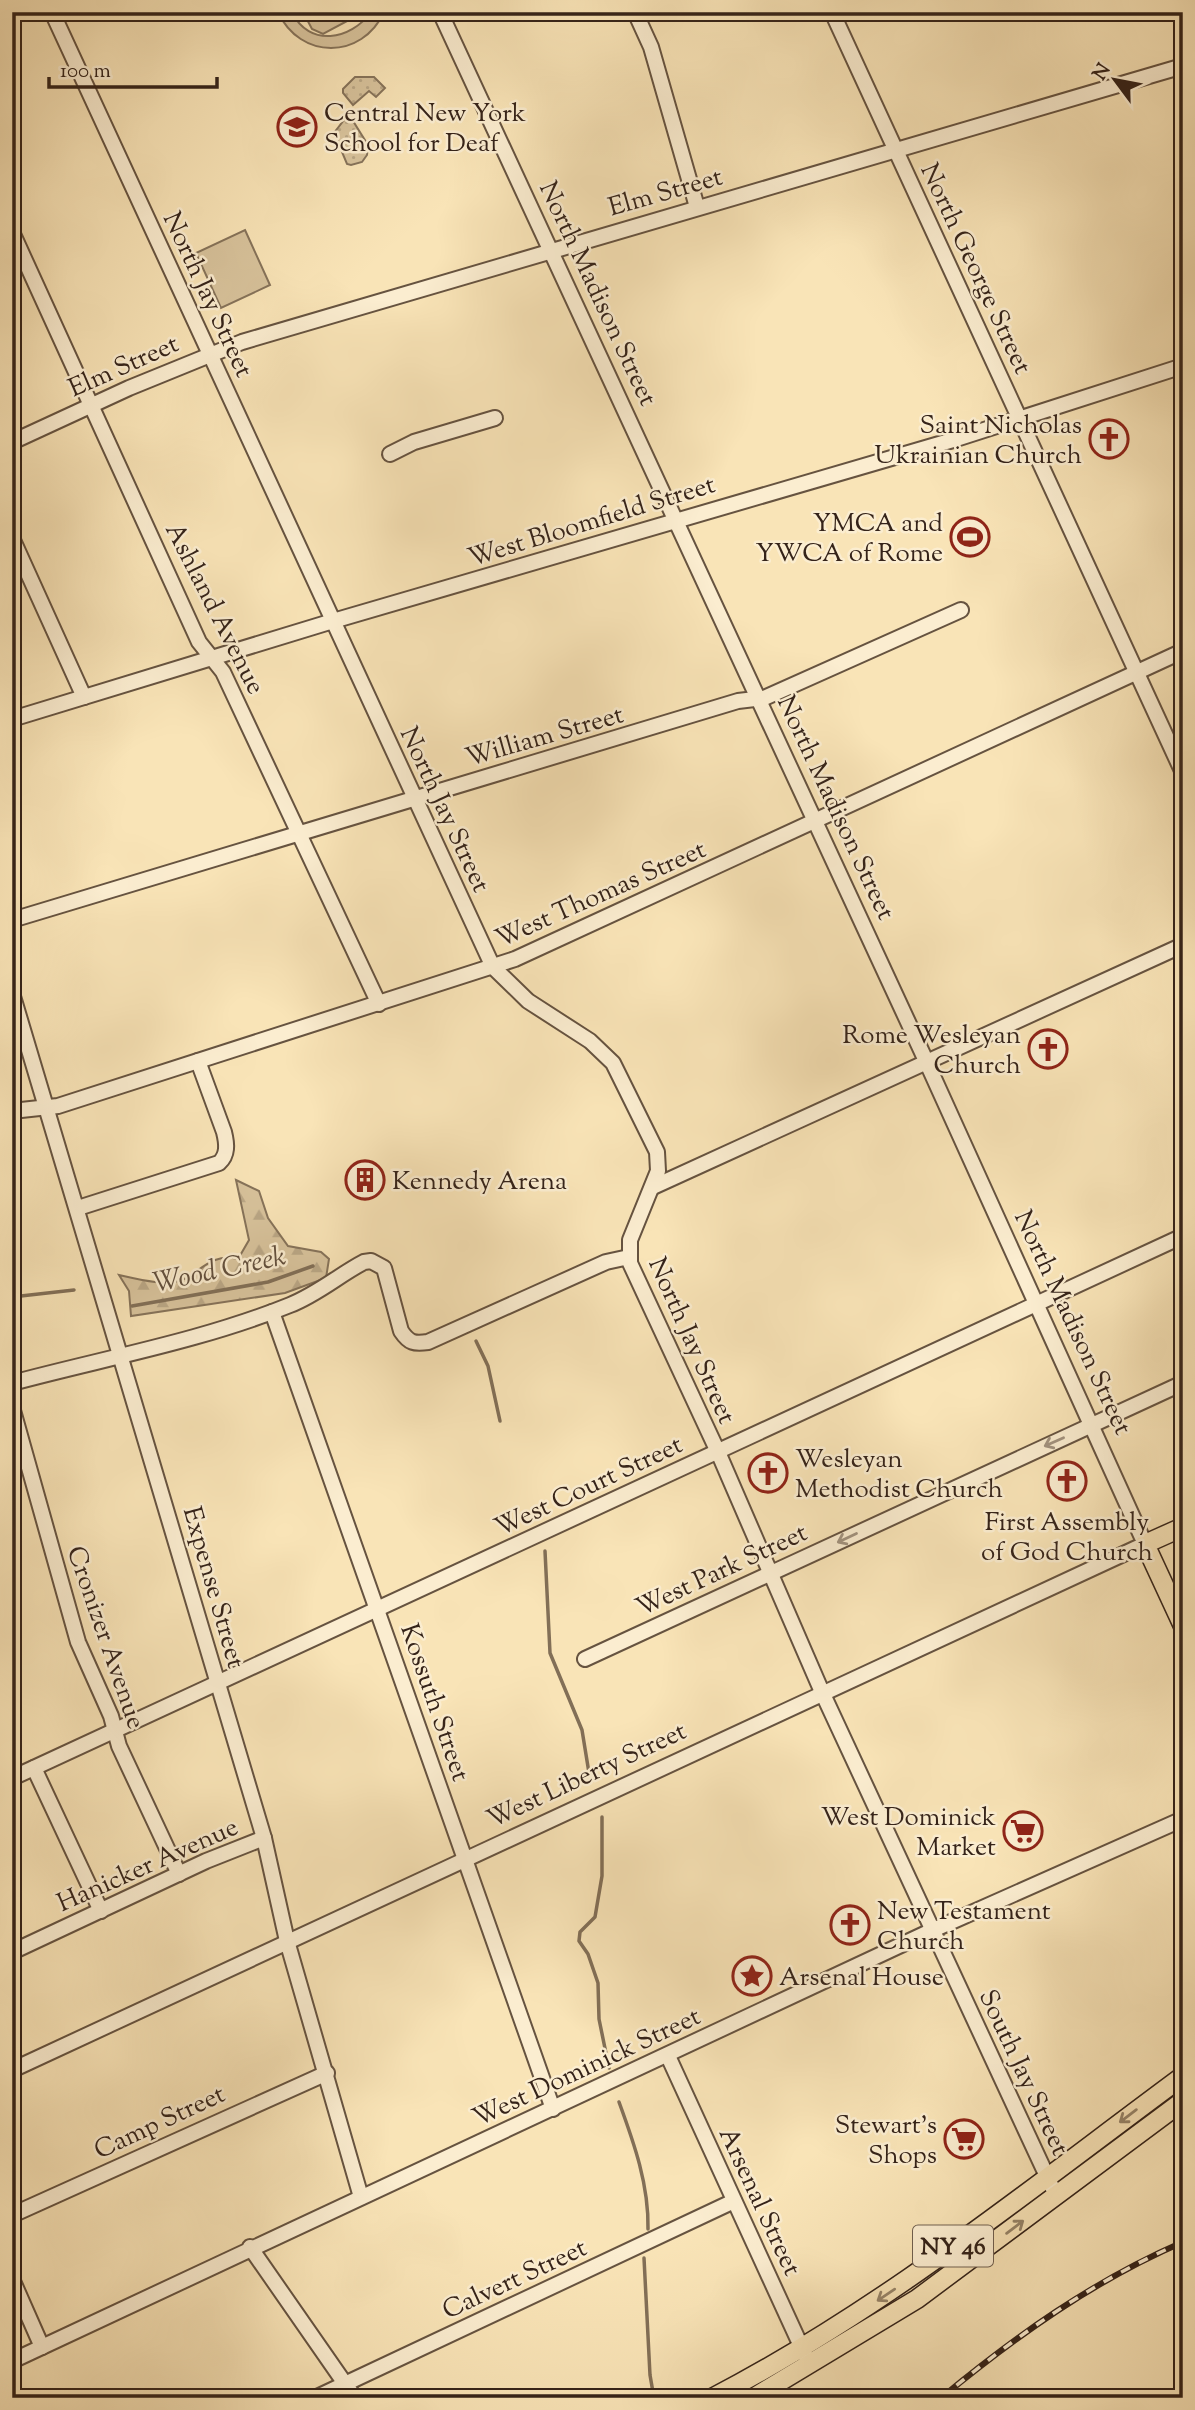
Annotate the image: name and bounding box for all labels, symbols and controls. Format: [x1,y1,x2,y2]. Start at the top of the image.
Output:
scale bar [49,46,217,90]
north arrow [1080,46,1150,116]
text: 100 m [60,57,111,87]
text: N [1087,59,1118,86]
place label: Central New York School for Deaf [324,96,526,163]
school or university icon: Central New York School for Deaf [276,106,318,148]
street label: North George Street [910,158,1040,381]
street label: Elm Street [604,159,727,227]
street label: North Madison Street [528,176,665,413]
street label: North Jay Street [152,206,261,384]
street label: Elm Street [63,327,185,408]
place label: Saint Nicholas Ukrainian Church [874,408,1082,475]
church icon: Saint Nicholas Ukrainian Church [1088,418,1130,460]
street label: West Bloomfield Street [464,467,720,578]
place label: YMCA and YWCA of Rome [756,506,943,573]
sports icon: YMCA and YWCA of Rome [949,516,991,558]
street label: Ashland Avenue [155,517,273,701]
street label: North Madison Street [766,690,903,927]
street label: William Street [461,697,628,778]
street label: North Jay Street [389,721,498,899]
street label: West Thomas Street [490,832,712,958]
place label: Rome Wesleyan Church [842,1018,1021,1085]
church icon: Rome Wesleyan Church [1027,1028,1069,1070]
building icon: Kennedy Arena [344,1159,386,1201]
place label: Kennedy Arena [392,1164,567,1201]
street label: North Madison Street [1003,1205,1140,1442]
water label: Wood Creek [150,1237,290,1304]
street label: North Jay Street [637,1252,744,1430]
street label: West Court Street [489,1427,689,1547]
one-way arrow [1044,1436,1065,1449]
place label: Wesleyan Methodist Church [795,1442,1003,1509]
church icon: Wesleyan Methodist Church [747,1452,789,1494]
church icon: First Assembly of God Church [1046,1460,1088,1502]
street label: Expense Street [172,1503,253,1673]
place label: First Assembly of God Church [981,1505,1153,1572]
street label: West Park Street [630,1515,814,1627]
one-way arrow [837,1532,858,1545]
street label: Cronizer Avenue [56,1541,153,1734]
street label: Kossuth Street [389,1619,478,1787]
street label: West Liberty Street [481,1714,693,1839]
place label: West Dominick Market [821,1800,996,1867]
street label: Hanicker Avenue [52,1810,244,1923]
supermarket icon: West Dominick Market [1002,1810,1044,1852]
place label: New Testament Church [877,1894,1051,1961]
church icon: New Testament Church [829,1904,871,1946]
place icon: Arsenal House [731,1955,773,1997]
place label: Arsenal House [779,1960,944,1997]
street label: South Jay Street [968,1984,1077,2162]
street label: West Dominick Street [467,1999,707,2137]
street label: Camp Street [88,2077,232,2170]
place label: Stewart's Shops [835,2108,937,2175]
one-way arrow [1119,2109,1138,2124]
supermarket icon: Stewart's Shops [943,2118,985,2160]
street label: Arsenal Street [708,2122,809,2282]
one-way arrow [1005,2220,1024,2235]
road number: NY 46 [913,2225,993,2266]
street label: Calvert Street [437,2231,594,2330]
one-way arrow [877,2288,896,2302]

